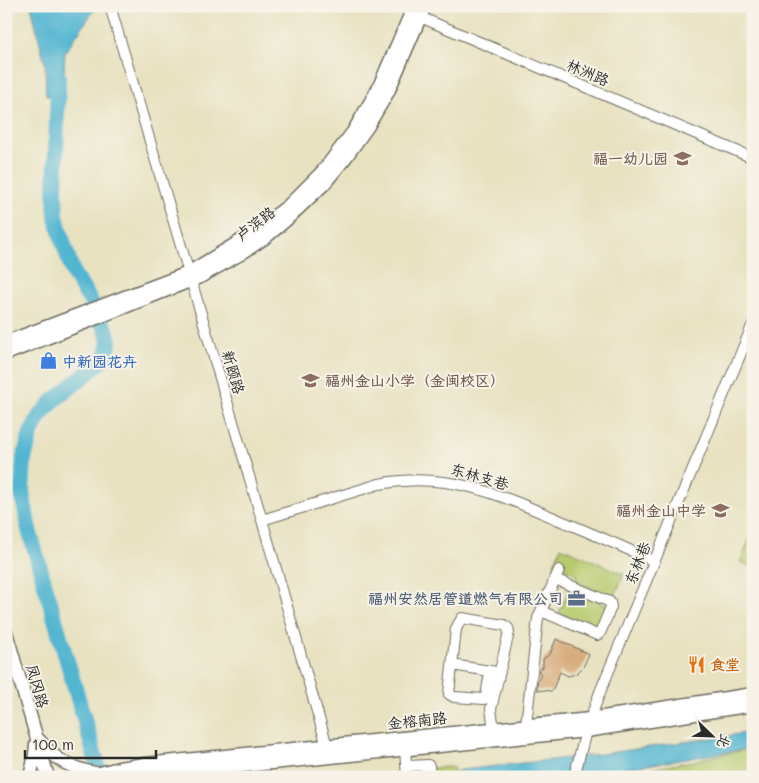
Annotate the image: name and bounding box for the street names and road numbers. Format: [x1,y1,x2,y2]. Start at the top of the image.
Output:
street label: 林洲路 [563,54,613,90]
street label: 卢滨路 [231,201,279,245]
street label: 新颐路 [218,348,250,396]
street label: 东林支巷 [448,458,512,494]
street label: 东林巷 [619,538,655,588]
street label: 凤冈路 [22,662,54,710]
street label: 金榕南路 [386,707,448,733]

